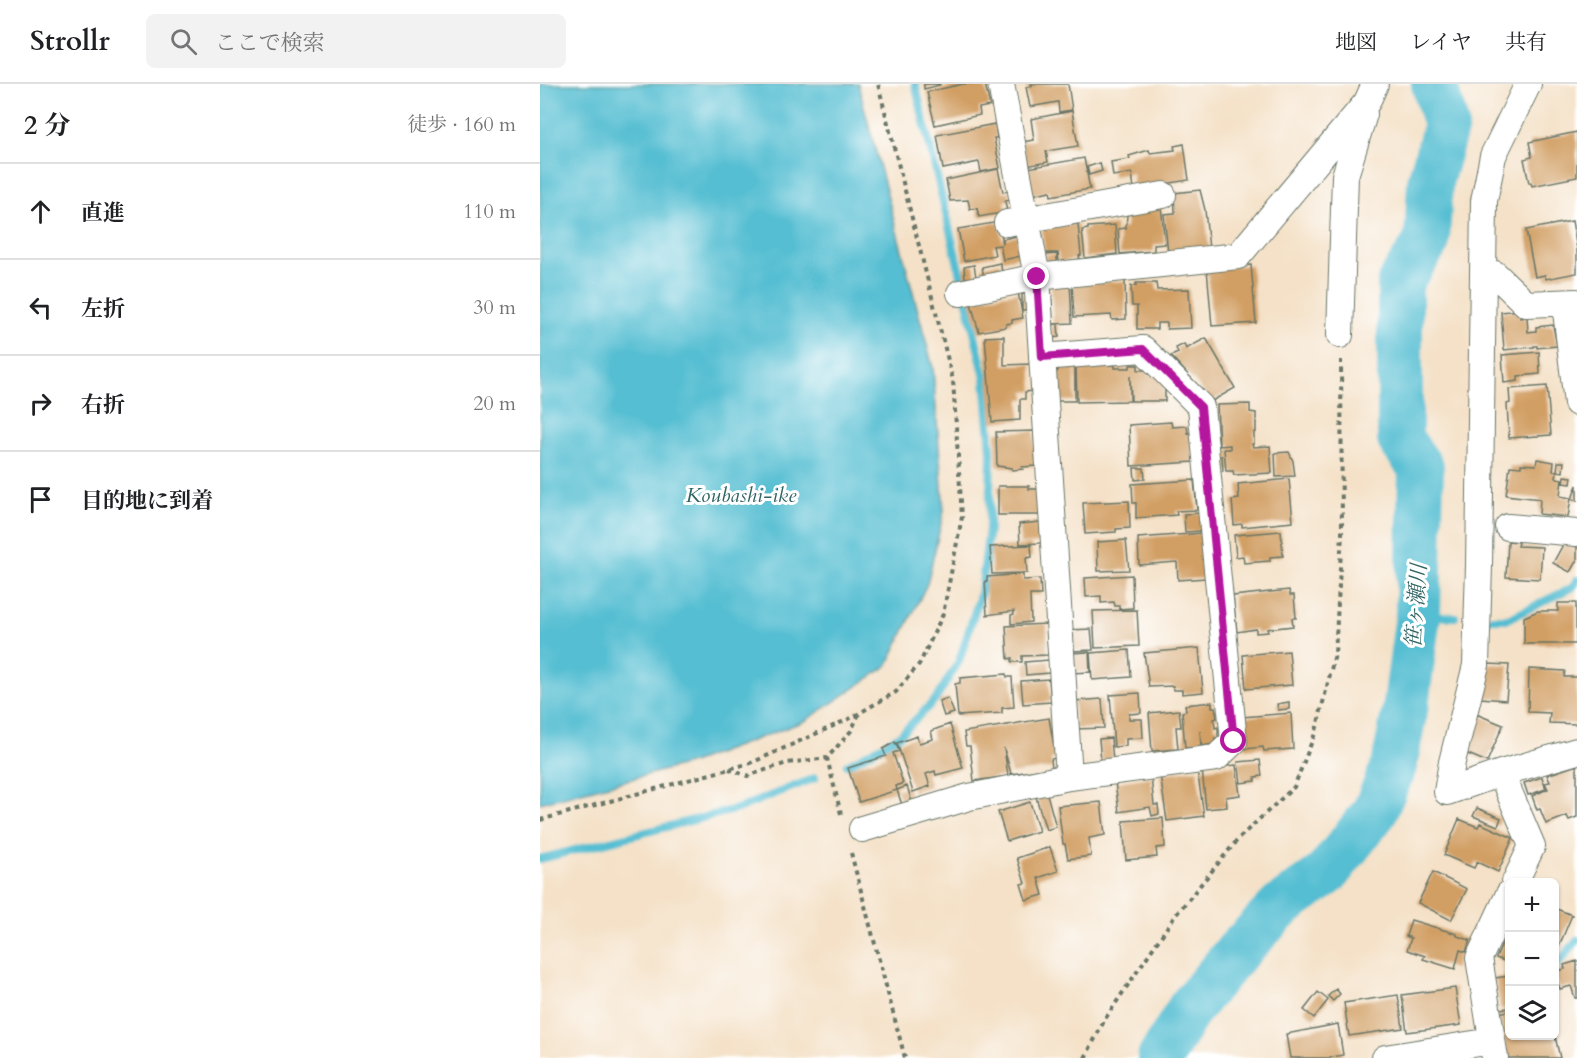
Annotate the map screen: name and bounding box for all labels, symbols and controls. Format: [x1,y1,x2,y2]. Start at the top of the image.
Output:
search box [146,14,566,68]
text: Strollr [30,22,110,60]
icon: search [167,25,200,58]
text: ここで検索 [215,28,325,58]
text: 地図 [1335,28,1377,57]
text: レイヤ [1410,28,1472,57]
text: 共有 [1505,28,1547,57]
text: 2 分 [24,108,70,143]
text: 徒歩 · 160 m [407,111,516,138]
icon: ahead [24,195,57,228]
text: 直進 [81,198,125,228]
text: 110 m [463,198,516,225]
route end [1023,263,1049,289]
icon: left [24,291,57,324]
text: 左折 [81,294,125,324]
text: 30 m [473,294,516,321]
icon: right [24,387,57,420]
text: 右折 [81,390,125,420]
text: 20 m [473,390,516,417]
water label: Koubashi-ike [686,481,797,510]
icon: arrive [24,483,57,516]
text: 目的地に到着 [81,486,213,516]
water label: 笹ヶ瀬川 [1399,561,1434,649]
route start [1220,727,1246,753]
map controls [1505,878,1559,1040]
button: + [1505,878,1559,932]
button: − [1505,932,1559,986]
button: layers [1505,986,1559,1040]

